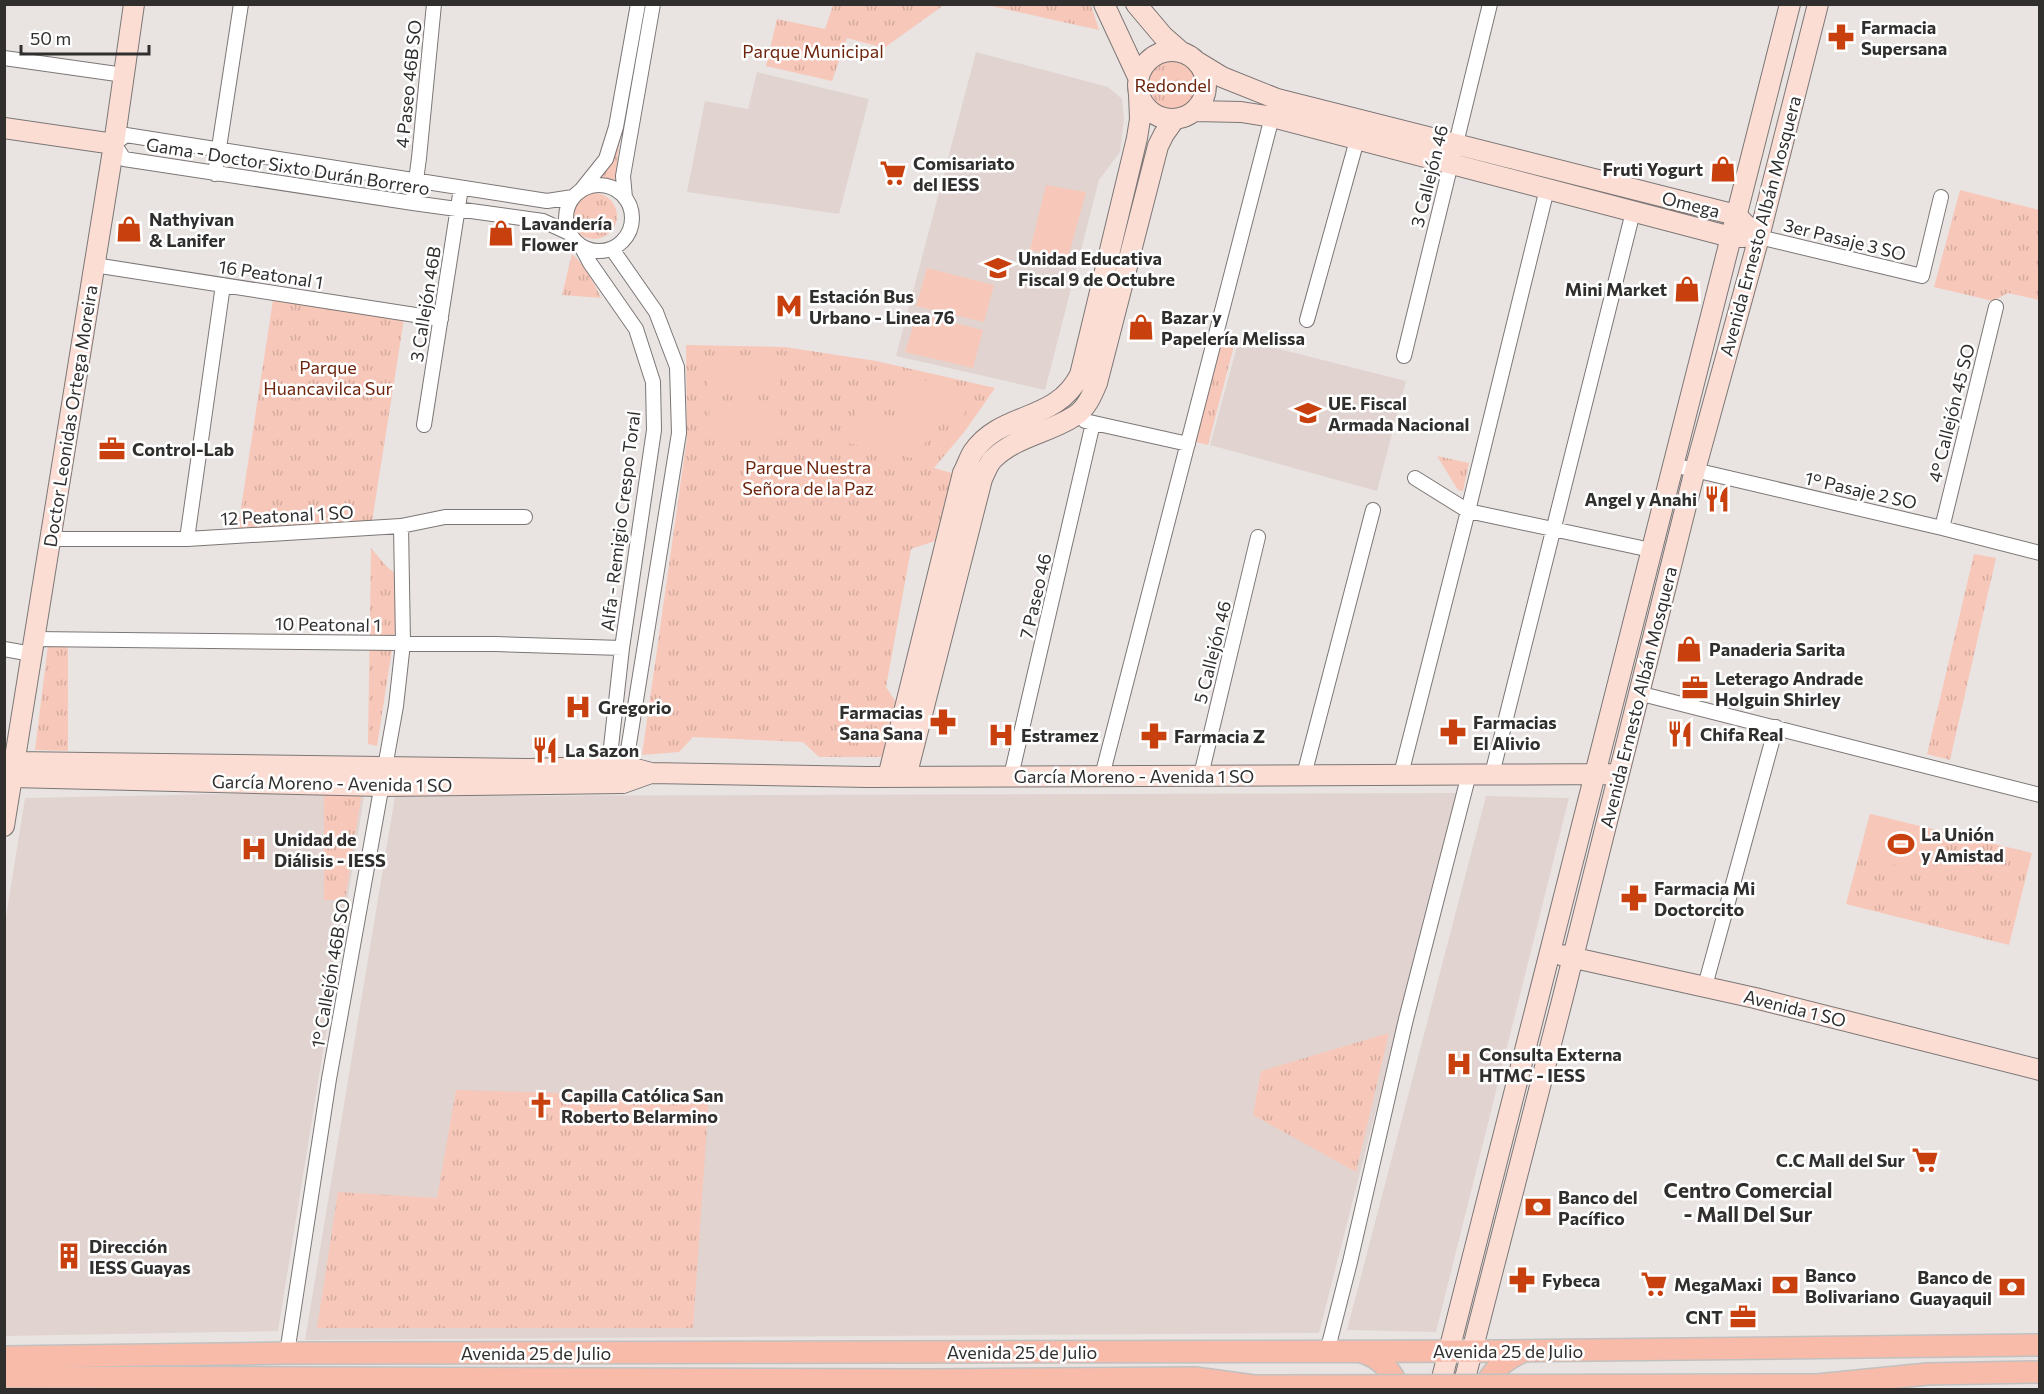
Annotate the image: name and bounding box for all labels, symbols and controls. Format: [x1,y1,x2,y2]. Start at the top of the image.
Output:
place label: Farmacia Supersana [1861,16,1947,59]
scale bar [21,18,148,56]
street label: 4 Paseo 46B SO [390,19,426,149]
pharmacy icon: Farmacia Supersana [1826,22,1856,52]
text: 50 m [30,27,71,49]
park label: Parque Municipal [742,40,884,62]
park label: Redondel [1135,74,1211,96]
street label: Avenida Ernesto Albán Mosquera [1715,93,1805,359]
street label: 3 Callejón 46 [1406,122,1452,230]
street label: Gama - Doctor Sixto Durán Borrero [145,133,431,199]
place label: Comisariato del IESS [913,152,1015,195]
shop icon: Fruti Yogurt [1708,154,1738,184]
supermarket icon: Comisariato del IESS [878,158,908,188]
place label: Fruti Yogurt [1603,158,1703,180]
street label: Omega [1660,186,1722,222]
place label: Nathyivan & Lanifer [149,208,234,251]
place label: Lavandería Flower [521,212,612,255]
street label: 3er Pasaje 3 SO [1782,213,1908,265]
shop icon: Nathyivan & Lanifer [114,214,144,244]
shop icon: Lavandería Flower [486,218,516,248]
street label: 3 Callejón 46B [405,245,445,363]
place label: Unidad Educativa Fiscal 9 de Octubre [1018,247,1175,290]
school or university icon: Unidad Educativa Fiscal 9 de Octubre [983,253,1013,283]
street label: 16 Peatonal 1 [217,255,325,293]
shop icon: Mini Market [1672,274,1702,304]
place label: Mini Market [1565,278,1667,300]
street label: Doctor Leonidas Ortega Moreira [38,283,102,549]
place label: Estación Bus Urbano - Linea 76 [809,285,955,328]
metro station icon: Estación Bus Urbano - Linea 76 [774,291,804,321]
place label: Bazar y Papelería Melissa [1161,306,1305,349]
shop icon: Bazar y Papelería Melissa [1126,312,1156,342]
street label: 4° Callejón 45 SO [1923,341,1979,485]
park label: Parque Huancavilca Sur [263,356,393,399]
place label: UE. Fiscal Armada Nacional [1328,392,1469,435]
school or university icon: UE. Fiscal Armada Nacional [1293,398,1323,428]
street label: Alfa - Remigio Crespo Toral [596,410,644,632]
office icon: Control-Lab [97,434,127,464]
place label: Control-Lab [132,438,235,460]
park label: Parque Nuestra Señora de la Paz [742,456,874,499]
street label: 1° Pasaje 2 SO [1803,466,1919,514]
restaurant icon: Angel y Anahi [1702,484,1732,514]
place label: Angel y Anahi [1585,488,1697,510]
street label: 12 Peatonal 1 SO [220,501,354,529]
street label: 7 Paseo 46 [1014,551,1056,641]
street label: Avenida Ernesto Albán Mosquera [1595,564,1681,830]
street label: 5 Callejón 46 [1189,598,1235,706]
street label: 10 Peatonal 1 [275,612,381,636]
shop icon: Panaderia Sarita [1674,634,1704,664]
place label: Panaderia Sarita [1709,638,1845,660]
place label: Leterago Andrade Holguin Shirley [1715,667,1863,710]
office icon: Leterago Andrade Holguin Shirley [1680,673,1710,703]
hospital icon: Gregorio [563,692,593,722]
place label: Gregorio [598,696,672,718]
place label: Farmacias Sana Sana [839,701,923,744]
pharmacy icon: Farmacias Sana Sana [928,707,958,737]
place label: Farmacias El Alivio [1473,711,1557,754]
pharmacy icon: Farmacias El Alivio [1438,717,1468,747]
restaurant icon: Chifa Real [1665,719,1695,749]
hospital icon: Estramez [986,720,1016,750]
pharmacy icon: Farmacia Z [1139,721,1169,751]
place label: Chifa Real [1700,723,1784,745]
place label: Estramez [1021,724,1099,746]
place label: Farmacia Z [1174,725,1265,747]
restaurant icon: La Sazon [530,735,560,765]
place label: La Sazon [565,739,639,761]
street label: García Moreno - Avenida 1 SO [1014,765,1254,787]
street label: García Moreno - Avenida 1 SO [212,770,452,796]
place label: La Unión y Amistad [1921,823,2004,866]
place label: Unidad de Diálisis - IESS [274,828,386,871]
sports icon: La Unión y Amistad [1886,829,1916,859]
hospital icon: Unidad de Diálisis - IESS [239,834,269,864]
place label: Farmacia Mi Doctorcito [1654,877,1755,920]
pharmacy icon: Farmacia Mi Doctorcito [1619,883,1649,913]
street label: 1° Callejón 46B SO [306,897,354,1049]
street label: Avenida 1 SO [1742,985,1848,1031]
place label: Consulta Externa HTMC - IESS [1479,1043,1622,1086]
hospital icon: Consulta Externa HTMC - IESS [1444,1049,1474,1079]
place label: Capilla Católica San Roberto Belarmino [561,1084,724,1127]
church icon: Capilla Católica San Roberto Belarmino [526,1090,556,1120]
supermarket icon: C.C Mall del Sur [1910,1145,1940,1175]
place label: C.C Mall del Sur [1776,1149,1906,1171]
district label: Centro Comercial - Mall Del Sur [1664,1177,1832,1226]
place label: Banco del Pacífico [1558,1186,1638,1229]
bank icon: Banco del Pacífico [1523,1192,1553,1222]
place label: Dirección IESS Guayas [89,1235,191,1278]
building icon: Dirección IESS Guayas [54,1241,84,1271]
place label: Banco Bolivariano [1805,1264,1900,1307]
pharmacy icon: Fybeca [1507,1265,1537,1295]
place label: Banco de Guayaquil [1909,1266,1992,1309]
place label: Fybeca [1542,1269,1600,1291]
supermarket icon: MegaMaxi [1639,1269,1669,1299]
bank icon: Banco Bolivariano [1770,1270,1800,1300]
bank icon: Banco de Guayaquil [1997,1272,2027,1302]
place label: MegaMaxi [1674,1273,1762,1295]
office icon: CNT [1728,1302,1758,1332]
place label: CNT [1686,1306,1723,1328]
street label: Avenida 25 de Julio [1433,1340,1583,1362]
street label: Avenida 25 de Julio [947,1341,1097,1363]
street label: Avenida 25 de Julio [461,1342,611,1364]

